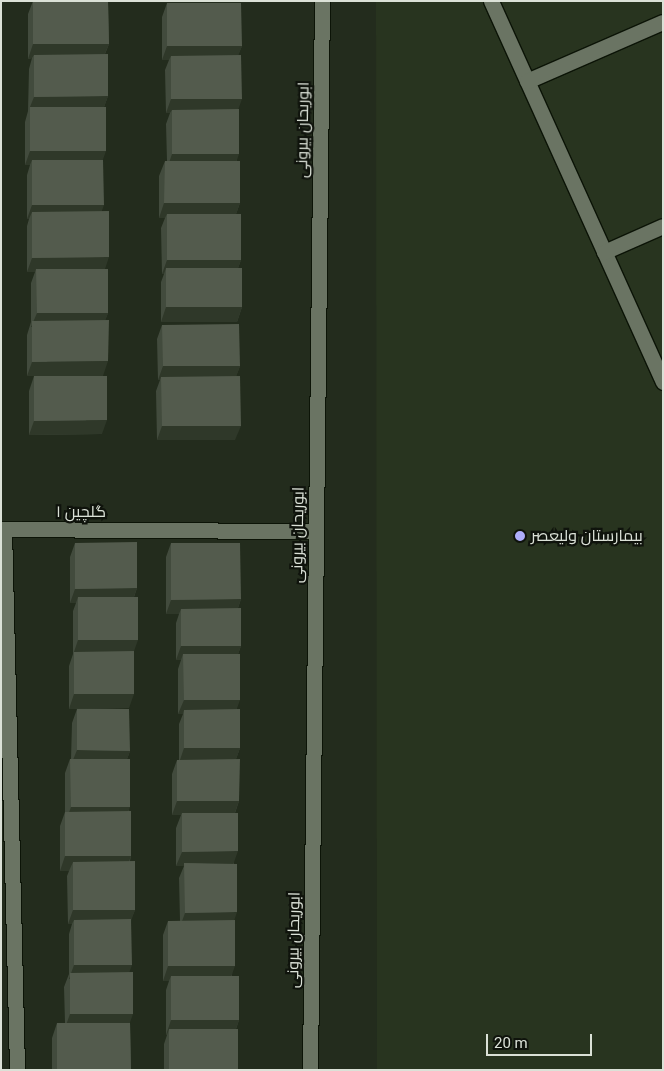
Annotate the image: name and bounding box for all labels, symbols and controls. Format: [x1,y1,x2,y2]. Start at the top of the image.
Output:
street label: ابوریحان بیرونی [293,82,313,178]
street label: ابوریحان بیرونی [288,487,308,583]
street label: گلچین ۱ [56,502,106,522]
place label: بیمارستان ولیعصر [531,526,643,546]
marker: بیمارستان ولیعصر [513,529,527,543]
street label: ابوریحان بیرونی [284,892,304,988]
scale bar [489,1024,595,1056]
text: 20 m [494,1034,528,1052]

